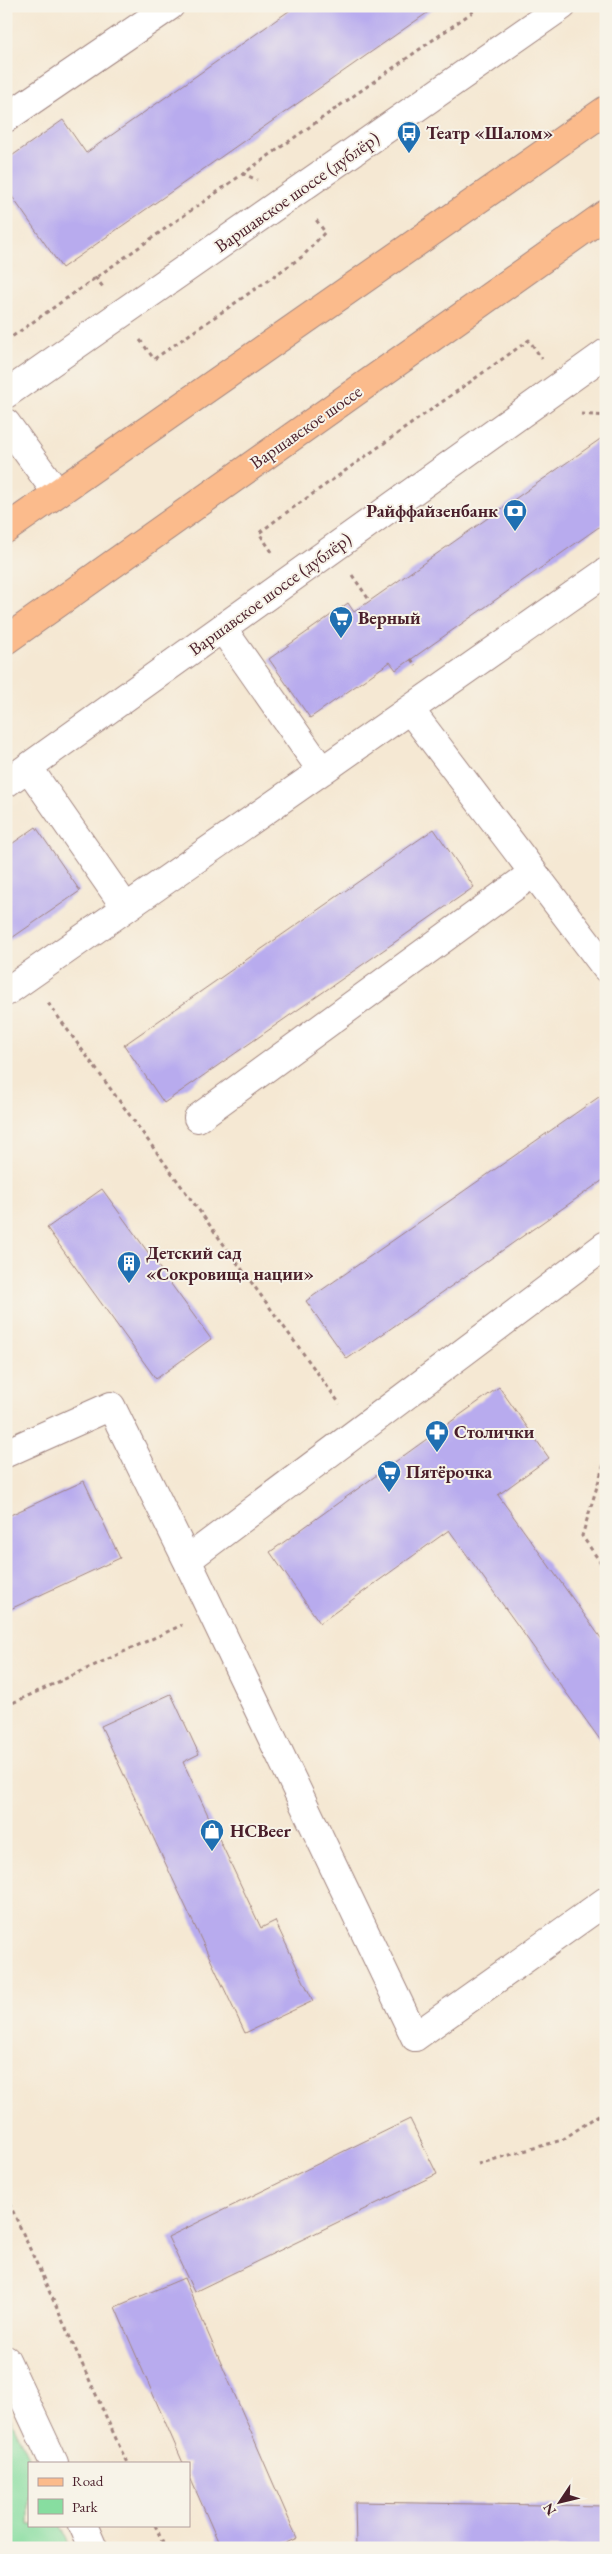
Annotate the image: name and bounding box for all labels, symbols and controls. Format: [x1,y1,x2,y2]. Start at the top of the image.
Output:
bus stop icon: Театр «Шалом» [396,120,422,154]
place label: Театр «Шалом» [426,121,553,144]
street label: Варшавское шоссе (дублёр) [210,126,383,257]
street label: Варшавское шоссе [245,379,366,474]
bank icon: Райффайзенбанк [502,498,528,532]
place label: Райффайзенбанк [366,499,498,522]
street label: Варшавское шоссе (дублёр) [184,527,356,660]
supermarket icon: Верный [328,605,354,639]
place label: Верный [358,606,421,629]
place label: Детский сад «Сокровища нации» [146,1241,314,1285]
building icon: Детский сад «Сокровища нации» [116,1250,142,1284]
pharmacy icon: Столички [424,1419,450,1453]
place label: Столички [454,1420,535,1443]
supermarket icon: Пятёрочка [376,1459,402,1493]
place label: Пятёрочка [406,1460,492,1483]
shop icon: HCBeer [199,1818,225,1852]
place label: HCBeer [230,1819,291,1842]
legend [28,2462,190,2526]
text: Road [72,2471,104,2490]
north arrow [534,2476,584,2526]
text: Park [72,2497,99,2516]
text: N [538,2499,560,2519]

